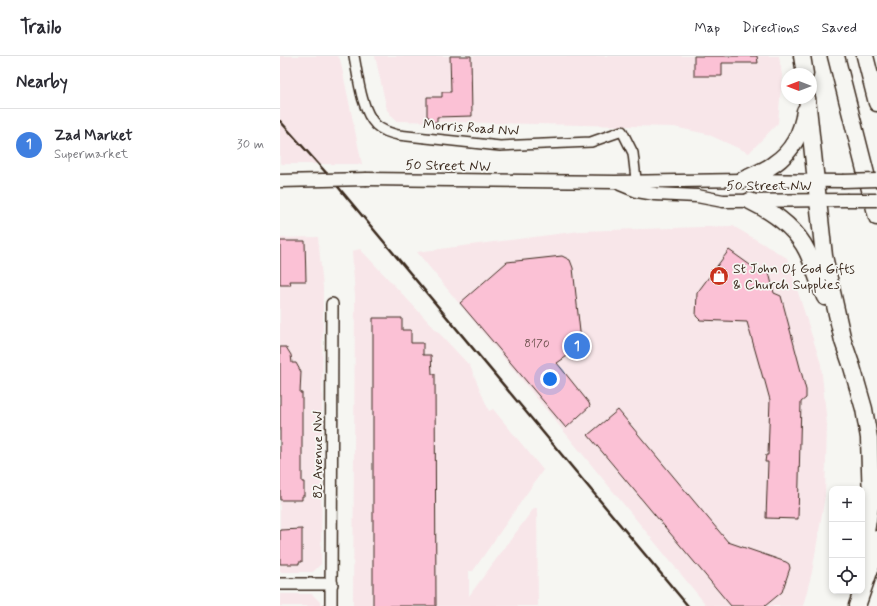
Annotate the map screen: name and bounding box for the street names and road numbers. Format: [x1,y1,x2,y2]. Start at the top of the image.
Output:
street label: Morris Road NW [422,116,520,140]
street label: 50 Street NW [405,156,491,176]
street label: 50 Street NW [726,177,812,195]
street label: 82 Avenue NW [309,411,327,499]

